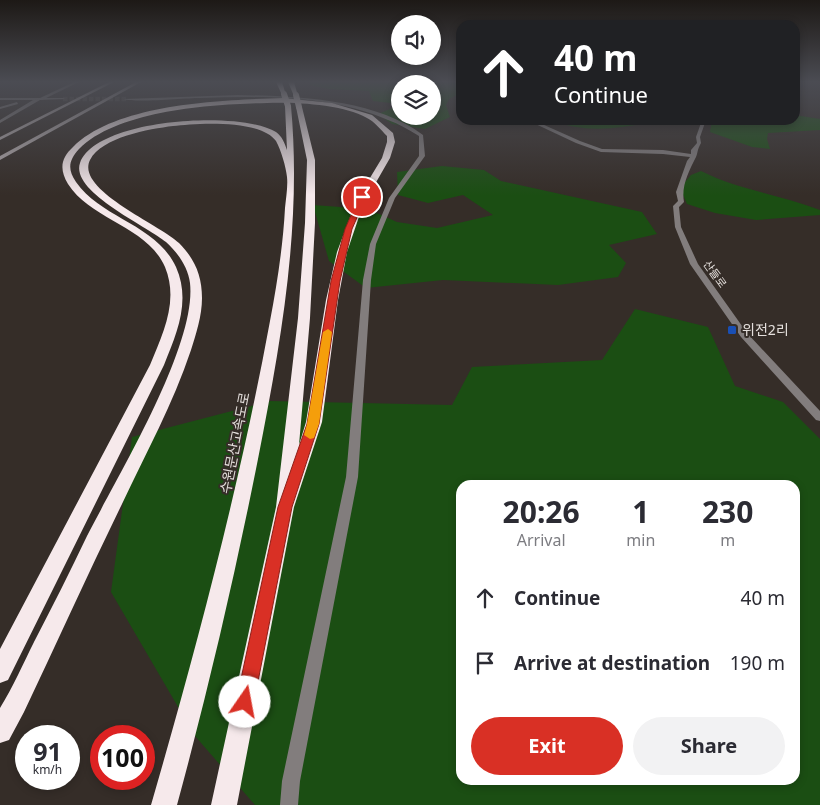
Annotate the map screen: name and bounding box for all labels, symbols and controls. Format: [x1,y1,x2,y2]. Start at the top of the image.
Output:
map controls [391,15,441,125]
button: sound [391,15,441,65]
text: 40 m [554,34,637,81]
icon: ahead [471,40,536,105]
button: layers [391,75,441,125]
text: Continue [554,79,648,109]
pin [341,176,383,218]
icon: arrive [348,183,376,211]
street label: 산들로 [700,257,730,290]
place label: 위전2리 [742,320,789,339]
marker: 위전2리 [726,324,738,336]
street label: 수원문산고속도로 [215,390,254,495]
text: 20:26 [503,491,580,532]
text: 1 [632,491,649,532]
text: 230 [702,491,753,532]
text: Arrival [517,529,566,551]
text: min [626,529,655,551]
text: m [720,529,735,551]
icon: ahead [471,584,499,612]
text: Continue [514,585,600,611]
text: 40 m [741,585,785,611]
icon: arrive [471,649,499,677]
text: Arrive at destination [514,650,710,676]
text: 190 m [730,650,785,676]
position arrow [218,675,270,727]
button: Exit [471,717,623,775]
button: Share [633,717,785,775]
speed limit sign: 100 [90,725,155,790]
text: 91 [33,734,62,768]
text: km/h [33,761,62,778]

